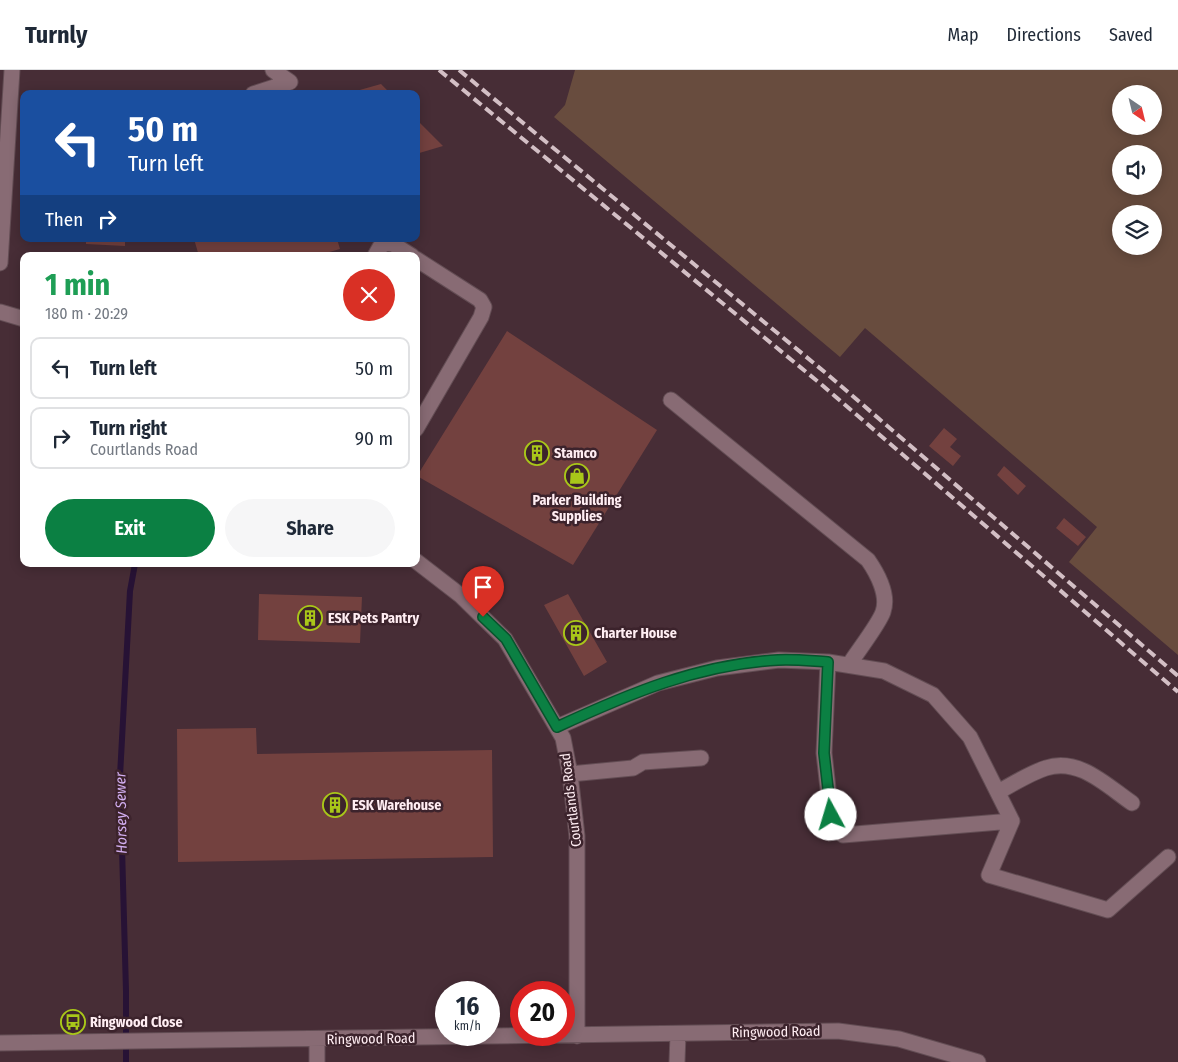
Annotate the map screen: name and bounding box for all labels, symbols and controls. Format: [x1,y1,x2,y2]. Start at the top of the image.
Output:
text: Turnly [25,21,87,49]
text: Map [947,24,979,46]
text: Directions [1007,24,1081,46]
text: Saved [1109,24,1153,46]
north arrow [1112,85,1162,135]
map controls [1112,85,1162,255]
text: 50 m [128,108,198,150]
icon: left [45,110,110,175]
button: sound [1112,145,1162,195]
text: Turn left [128,150,204,177]
icon: right [93,205,121,233]
button: layers [1112,205,1162,255]
text: Then [45,208,83,231]
text: 1 min [45,267,110,303]
button: close [343,269,395,321]
text: 180 m · 20:29 [45,304,128,323]
icon: left [47,354,75,382]
text: Turn left [90,357,157,380]
text: 50 m [355,357,393,380]
text: Turn right [90,417,167,440]
icon: right [47,424,75,452]
text: 90 m [355,427,393,450]
text: Courtlands Road [90,440,198,459]
building icon: Stamco [524,440,550,466]
place label: Stamco [554,445,598,462]
shop icon: Parker Building Supplies [564,463,590,489]
place label: Parker Building Supplies [532,492,622,525]
button: Exit [45,499,215,557]
button: Share [225,499,395,557]
pin [462,566,504,617]
icon: arrive [469,573,497,601]
building icon: ESK Pets Pantry [297,605,323,631]
place label: ESK Pets Pantry [328,610,419,627]
building icon: Charter House [563,620,589,646]
place label: Charter House [594,625,677,642]
street label: Courtlands Road [557,752,585,848]
water label: Horsey Sewer [111,771,131,854]
position arrow [804,788,856,840]
building icon: ESK Warehouse [322,792,348,818]
place label: ESK Warehouse [352,797,441,814]
speed limit sign: 20 [510,981,575,1046]
text: 16 [456,992,479,1022]
bus stop icon: Ringwood Close [60,1009,86,1035]
place label: Ringwood Close [90,1014,183,1031]
text: km/h [454,1019,481,1033]
street label: Ringwood Road [731,1023,821,1041]
street label: Ringwood Road [326,1030,416,1048]

